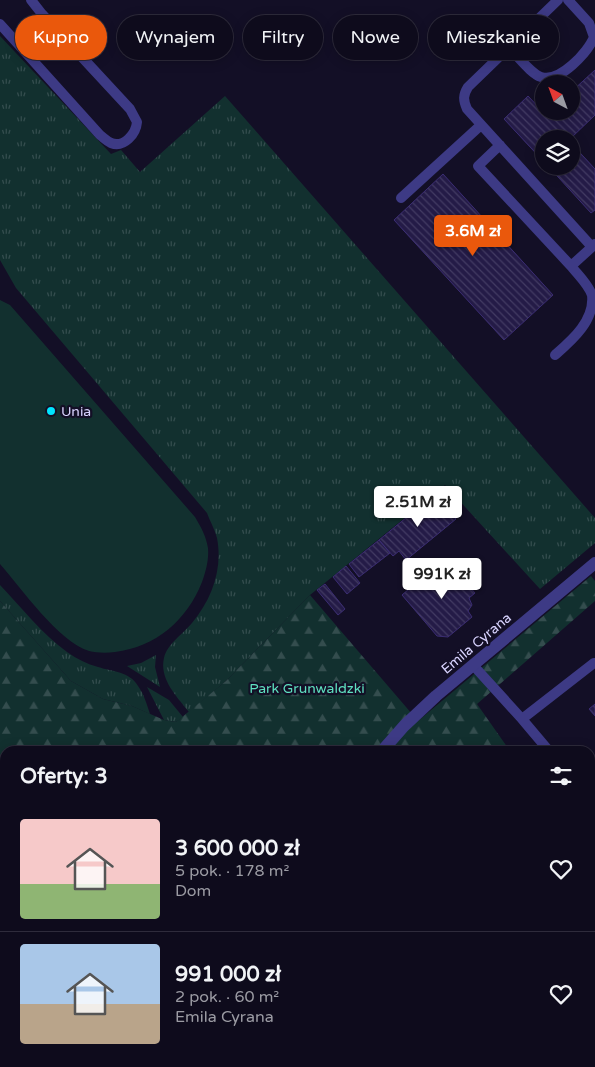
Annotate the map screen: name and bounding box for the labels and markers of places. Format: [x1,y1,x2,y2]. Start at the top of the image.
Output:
pin: 3.6M zł [427,214,519,257]
place label: Unia [61,403,91,420]
marker: Unia [45,405,57,417]
pin: 2.51M zł [366,486,470,528]
pin: 991K zł [396,558,488,600]

